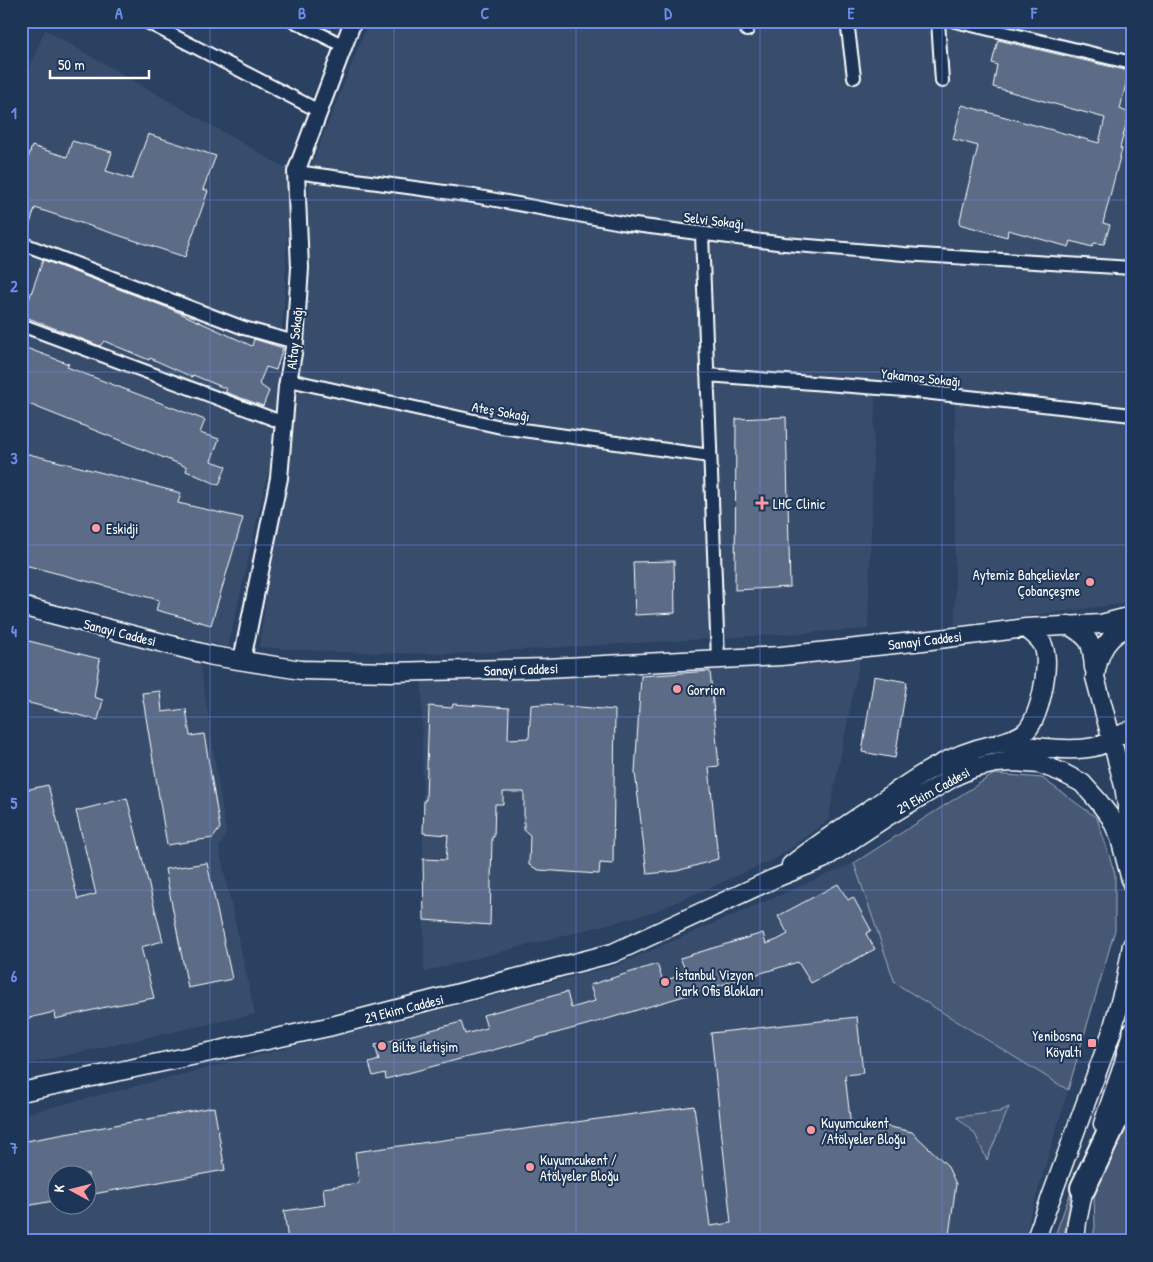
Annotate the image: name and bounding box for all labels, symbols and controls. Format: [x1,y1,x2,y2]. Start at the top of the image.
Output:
text: A [115,2,123,24]
text: B [298,2,306,24]
text: C [481,2,490,24]
text: D [664,2,672,24]
text: E [847,2,855,24]
text: F [1030,2,1038,24]
scale bar [50,48,149,80]
text: 50 m [58,54,85,75]
text: 1 [11,102,17,124]
street label: Selvi Sokağı [683,207,745,234]
text: 2 [10,275,18,297]
street label: Altay Sokağı [281,306,308,370]
street label: Yakamoz Sokağı [880,363,962,392]
street label: Ateş Sokağı [470,397,531,426]
text: 3 [10,447,18,469]
place label: LHC Clinic [773,494,826,513]
marker: LHC Clinic [755,496,769,510]
place label: Eskidji [106,519,138,539]
marker: Eskidji [90,522,102,534]
place label: Aytemiz Bahçelievler Çobançeşme [973,565,1081,600]
marker: Aytemiz Bahçelievler Çobançeşme [1084,576,1096,588]
street label: Sanayi Caddesi [81,614,158,651]
text: 4 [11,620,17,642]
street label: Sanayi Caddesi [887,626,963,655]
street label: Sanayi Caddesi [484,658,558,681]
place label: Gorrion [687,680,725,699]
marker: Gorrion [671,683,683,695]
street label: 29 Ekim Caddesi [893,762,973,818]
text: 5 [11,792,18,814]
text: 6 [11,965,18,987]
place label: İstanbul Vizyon Park Ofis Blokları [675,965,764,1000]
marker: İstanbul Vizyon Park Ofis Blokları [659,976,671,988]
street label: 29 Ekim Caddesi [362,989,446,1027]
place label: Yenibosna Köyaltı [1032,1026,1083,1062]
place label: Bilte iletişim [392,1037,458,1056]
marker: Yenibosna Köyaltı [1086,1037,1098,1049]
marker: Bilte iletişim [376,1040,388,1052]
place label: Kuyumcukent /Atölyeler Bloğu [821,1113,906,1149]
marker: Kuyumcukent /Atölyeler Bloğu [805,1124,817,1136]
text: 7 [9,1137,18,1159]
place label: Kuyumcukent / Atölyeler Bloğu [540,1150,619,1186]
marker: Kuyumcukent / Atölyeler Bloğu [524,1161,536,1173]
north arrow [48,1164,98,1214]
text: K [49,1183,69,1193]

